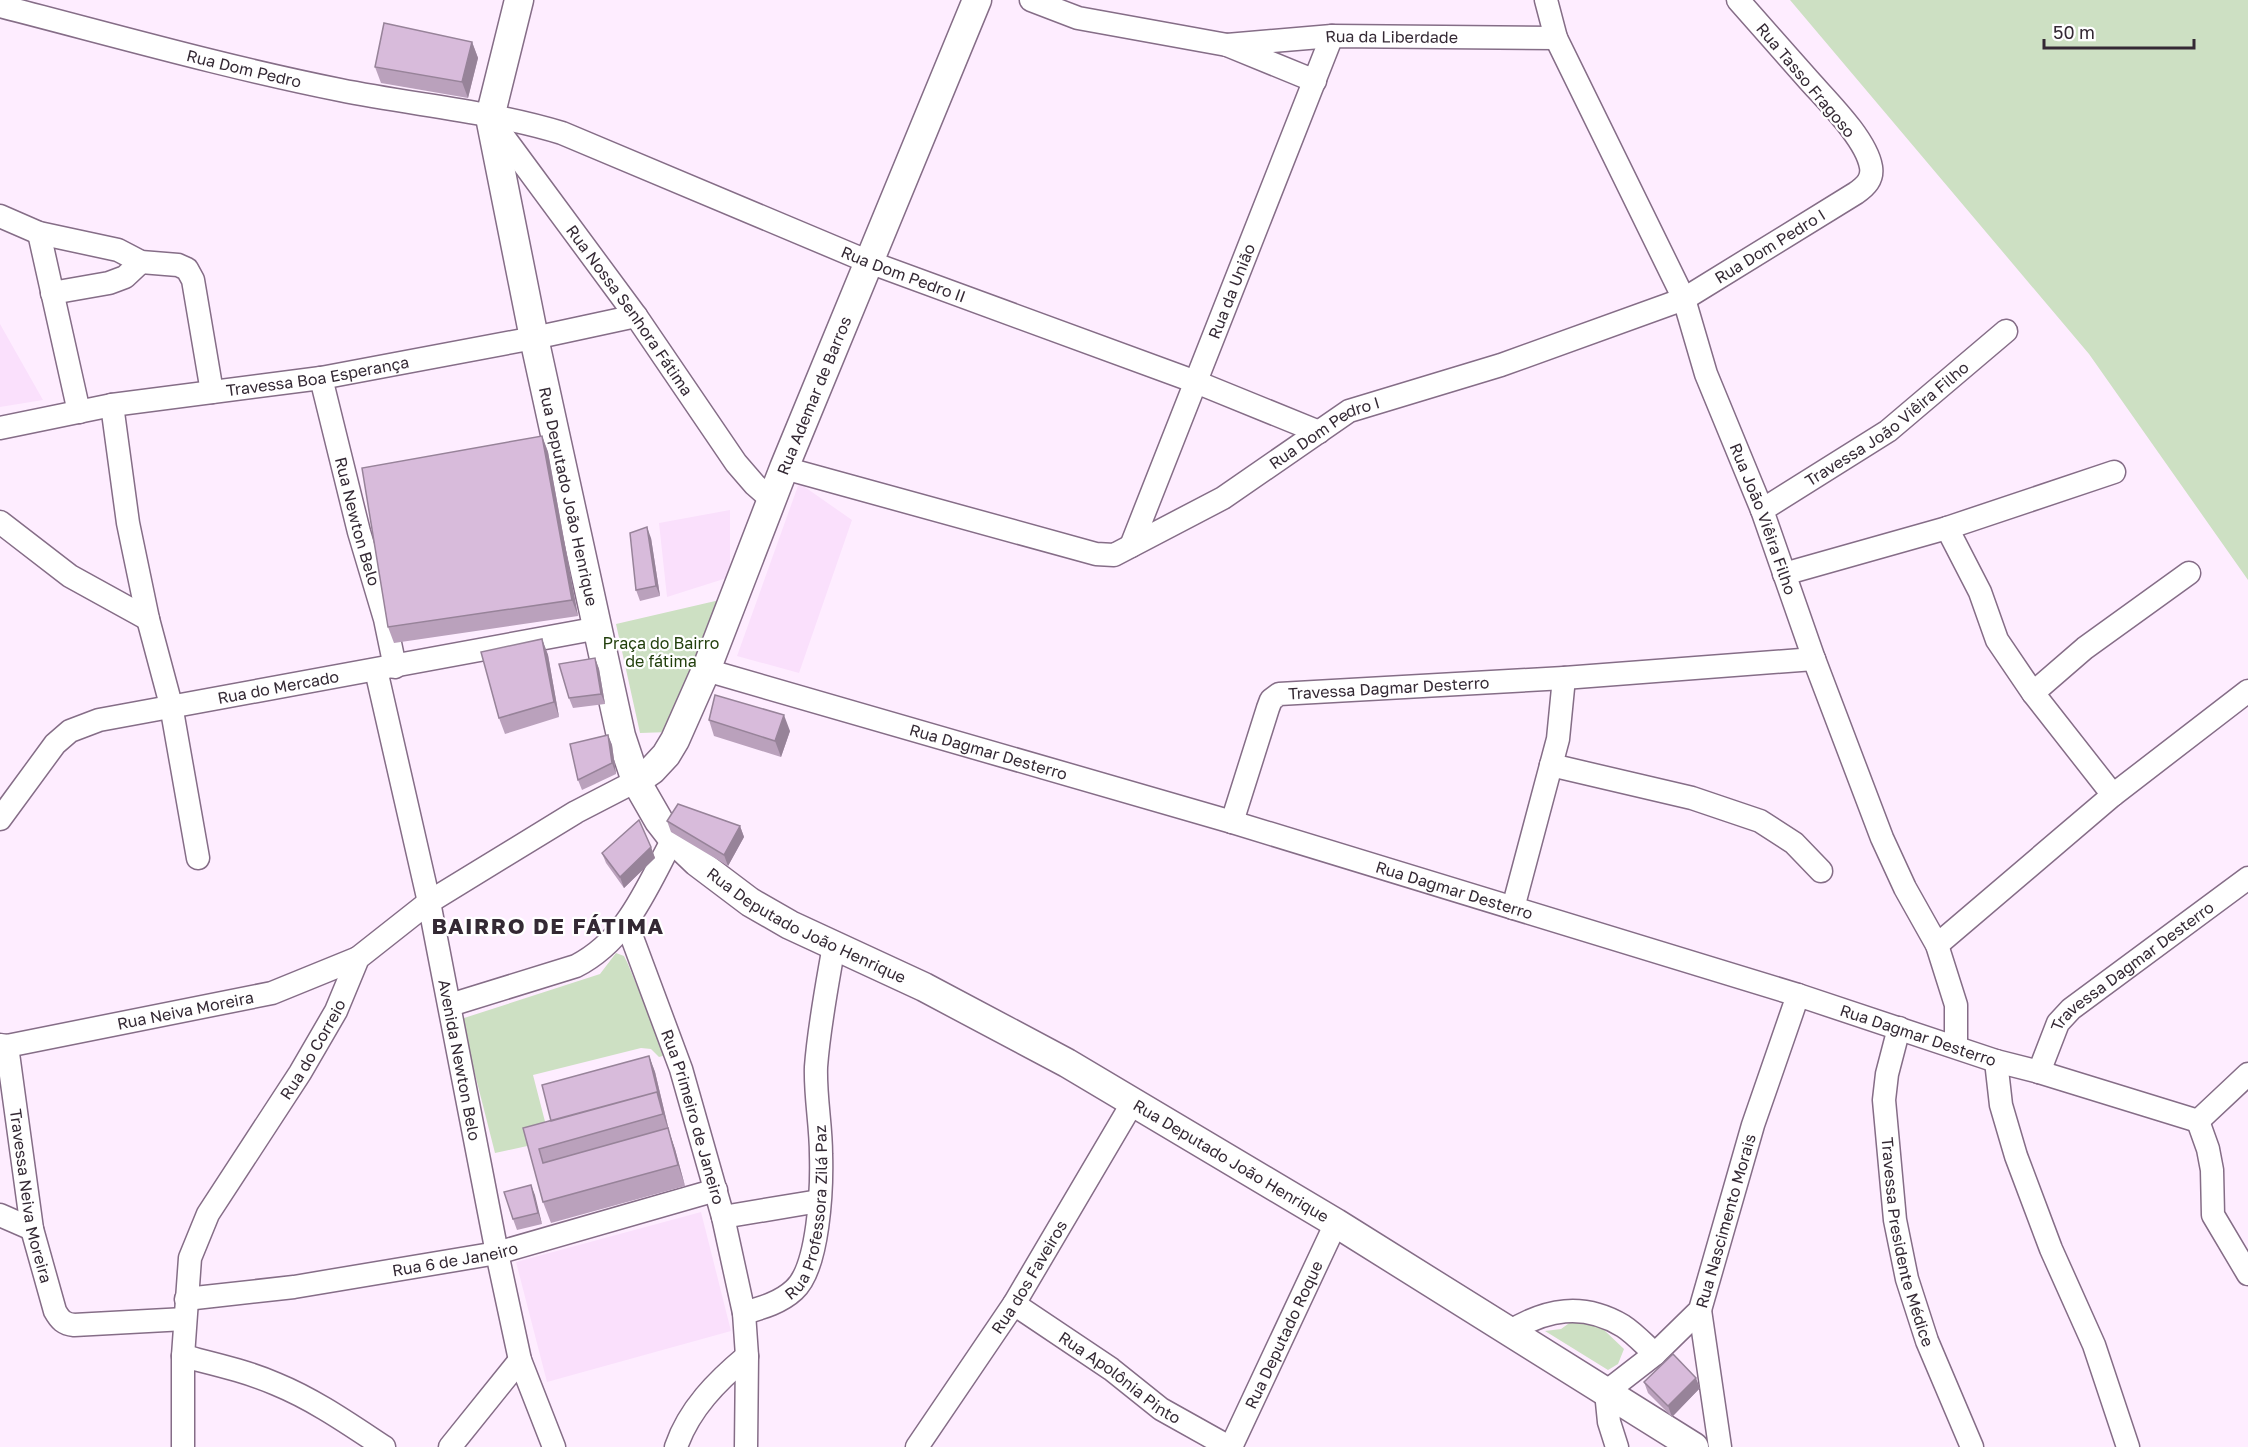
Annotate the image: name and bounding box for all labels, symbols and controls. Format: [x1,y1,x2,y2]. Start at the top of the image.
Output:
scale bar [2044,12,2194,50]
street label: Rua Tasso Fragoso [1752,19,1860,141]
text: 50 m [2053,21,2095,43]
street label: Rua da Liberdade [1324,26,1458,47]
street label: Rua Dom Pedro [185,45,303,92]
street label: Rua Dom Pedro I [1711,204,1829,288]
street label: Rua Nossa Senhora Fátima [562,221,697,399]
street label: Rua Dom Pedro II [838,241,968,307]
street label: Rua da União [1204,241,1259,342]
street label: Rua Ademar de Barros [772,313,856,478]
street label: Travessa Boa Esperança [225,352,411,400]
street label: Travessa João Viêira Filho [1801,357,1973,490]
street label: Rua Deputado João Henrique [535,385,602,608]
street label: Rua Dom Pedro I [1265,392,1382,473]
street label: Rua João Viêira Filho [1726,440,1801,597]
street label: Rua Newton Belo [331,455,384,588]
park label: Praça do Bairro de fátima [603,633,719,671]
street label: Rua do Mercado [216,666,340,708]
street label: Travessa Dagmar Desterro [1288,672,1490,703]
street label: Rua Dagmar Desterro [907,719,1070,784]
street label: Rua Dagmar Desterro [1373,856,1535,923]
street label: Rua Deputado João Henrique [703,863,909,987]
street label: Travessa Dagmar Desterro [2046,897,2218,1033]
district label: BAIRRO DE FÁTIMA [431,912,665,939]
street label: Avenida Newton Belo [434,978,485,1142]
street label: Rua Neiva Moreira [115,987,255,1034]
street label: Rua do Correio [275,996,350,1103]
street label: Rua Dagmar Desterro [1837,1000,1999,1070]
street label: Rua Primeiro de Janeiro [657,1026,729,1207]
street label: Rua Deputado João Henrique [1130,1095,1333,1226]
street label: Travessa Neiva Moreira [6,1108,57,1285]
street label: Rua Professora Zilá Paz [780,1124,831,1304]
street label: Rua Nascimento Morais [1691,1131,1760,1310]
street label: Travessa Presidente Médice [1877,1136,1938,1350]
street label: Rua dos Faveiros [987,1216,1071,1337]
street label: Rua 6 de Janeiro [391,1238,520,1280]
street label: Rua Deputado Roque [1240,1257,1327,1412]
street label: Rua Apolônia Pinto [1055,1327,1184,1428]

